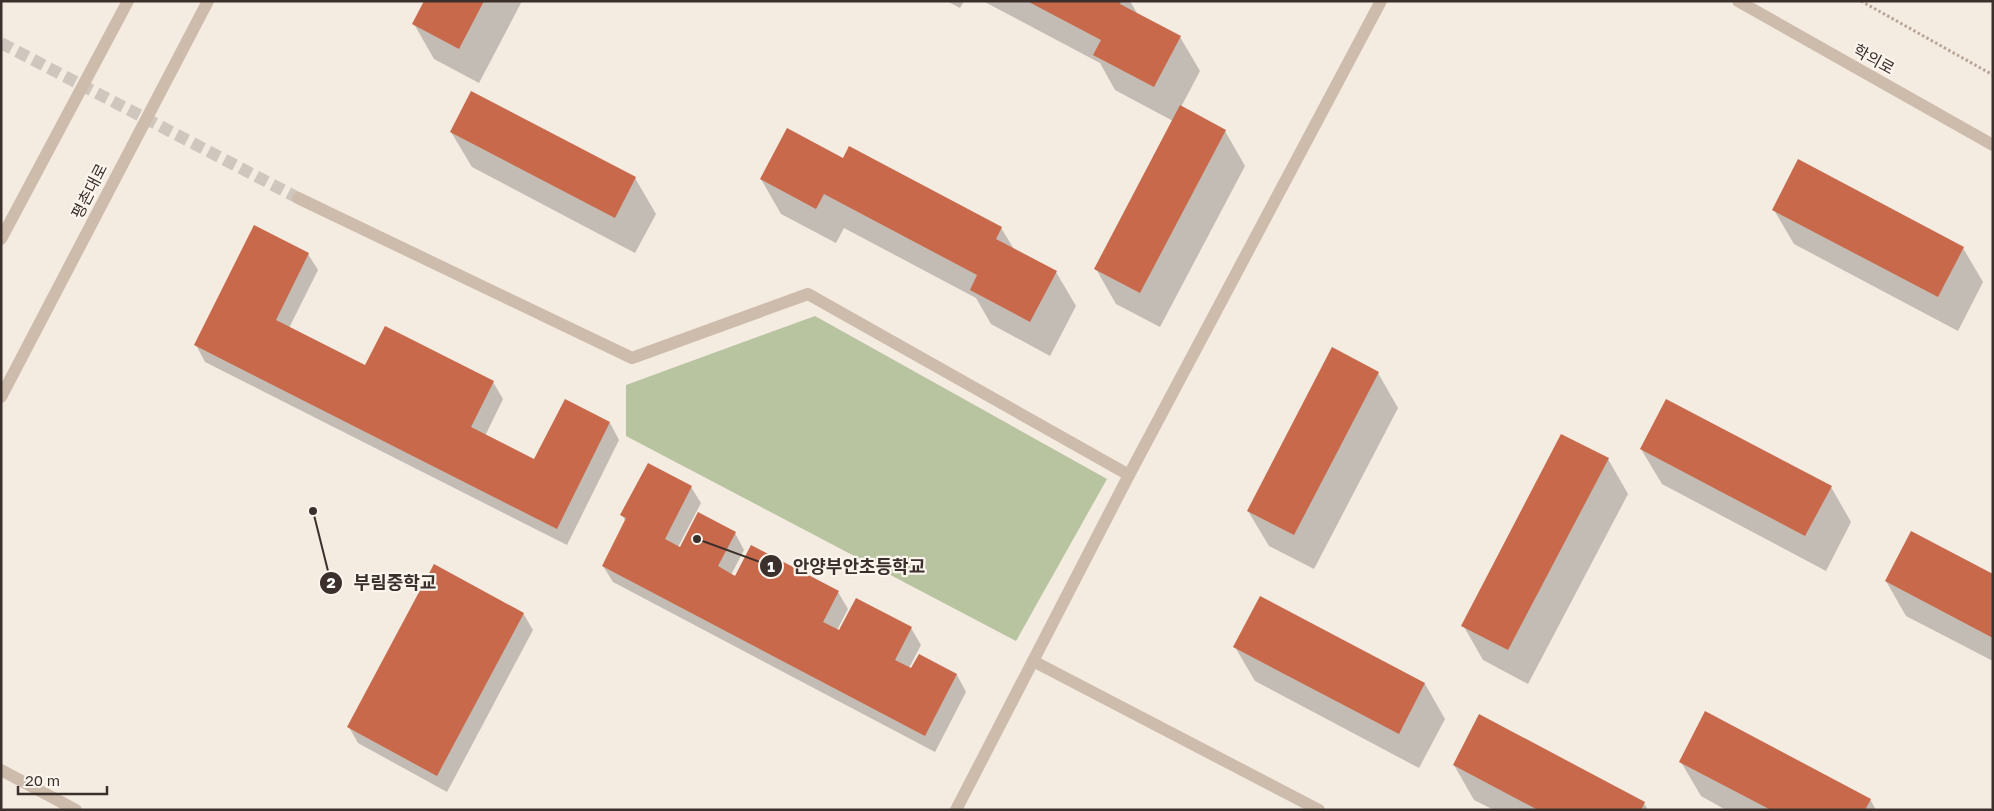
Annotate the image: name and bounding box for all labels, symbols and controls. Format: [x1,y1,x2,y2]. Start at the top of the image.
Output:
street label: 학의로 [1850,40,1898,79]
street label: 평촌대로 [67,160,111,222]
callout: 안양부안초등학교 [758,550,936,583]
text: 안양부안초등학교 [793,555,925,577]
text: 1 [767,557,775,575]
callout: 부림중학교 [319,566,447,599]
text: 부림중학교 [354,571,436,593]
text: 2 [326,573,336,591]
scale bar [18,764,106,796]
text: 20 m [25,771,60,789]

